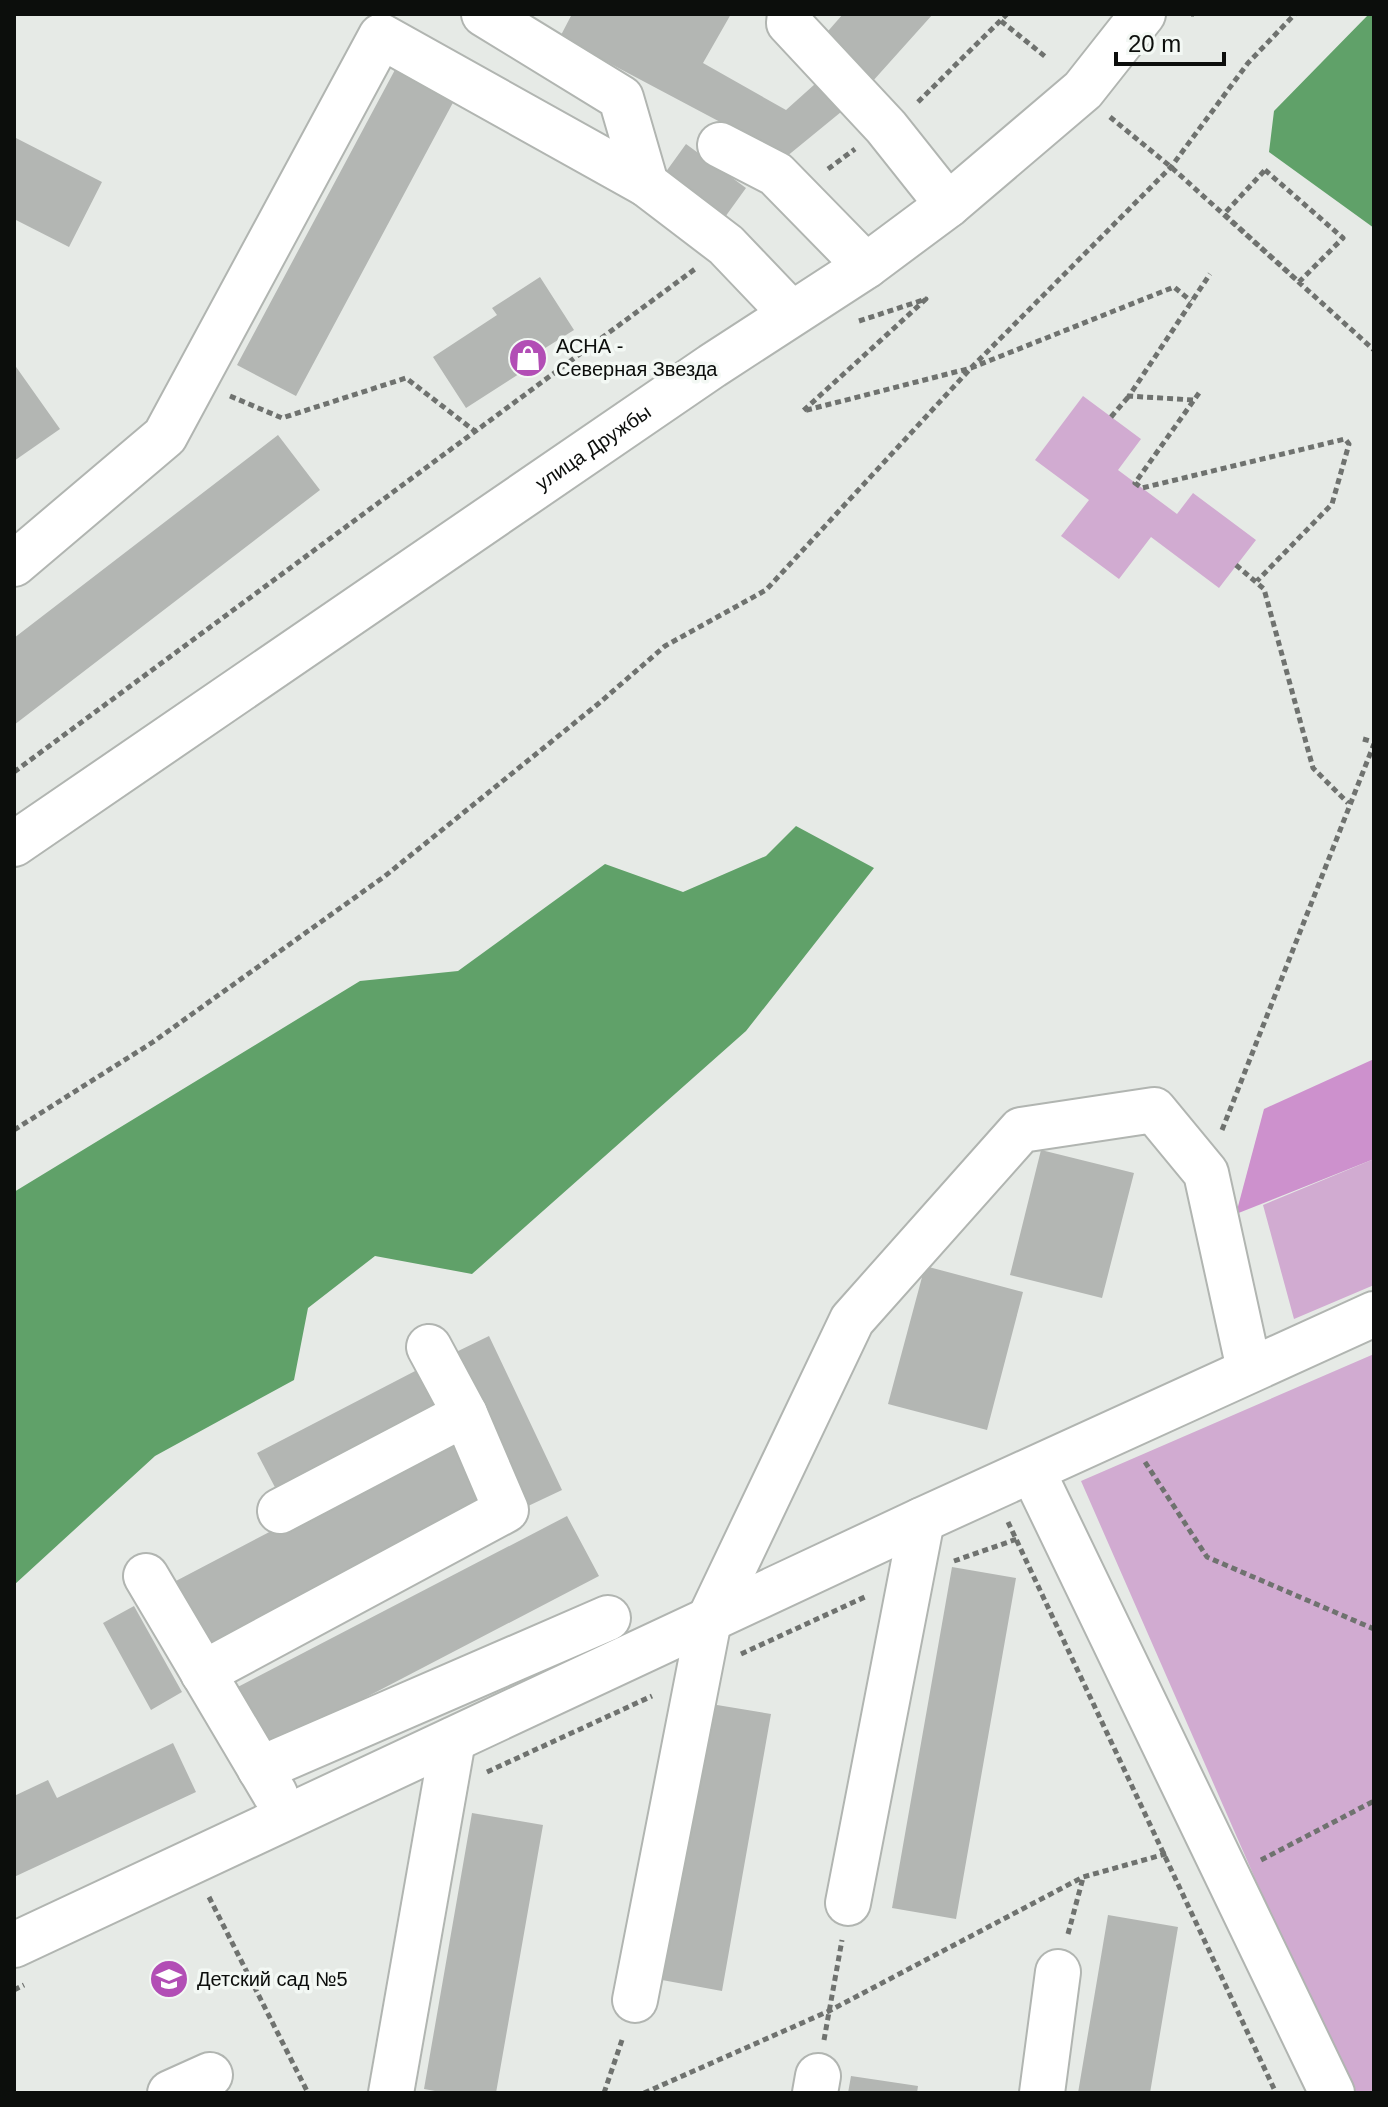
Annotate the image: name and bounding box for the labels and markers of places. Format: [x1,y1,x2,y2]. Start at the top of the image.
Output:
place label: АСНА - Северная Звезда [556,335,718,380]
shop icon: АСНА - Северная Звезда [507,337,549,379]
school or university icon: Детский сад №5 [148,1958,190,2000]
place label: Детский сад №5 [197,1968,348,1990]

